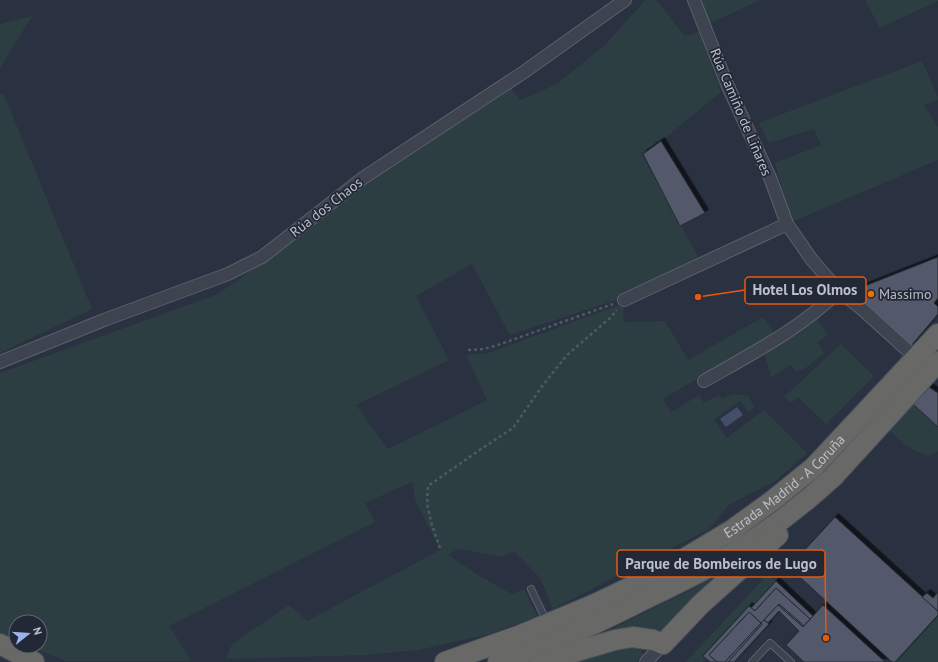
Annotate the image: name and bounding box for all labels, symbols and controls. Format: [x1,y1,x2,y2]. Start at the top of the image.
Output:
street label: Rúa Camiño de Liñares [706,45,776,179]
street label: Rúa dos Chaos [286,173,366,241]
callout: Hotel Los Olmos [745,277,866,304]
text: Hotel Los Olmos [753,280,857,299]
place label: Massimo [879,285,931,303]
marker: Massimo [866,289,876,299]
street label: Estrada Madrid - A Coruña [720,431,849,542]
callout: Parque de Bombeiros de Lugo [617,550,825,577]
text: Parque de Bombeiros de Lugo [625,554,817,573]
north arrow [8,614,48,654]
text: N [30,626,45,637]

